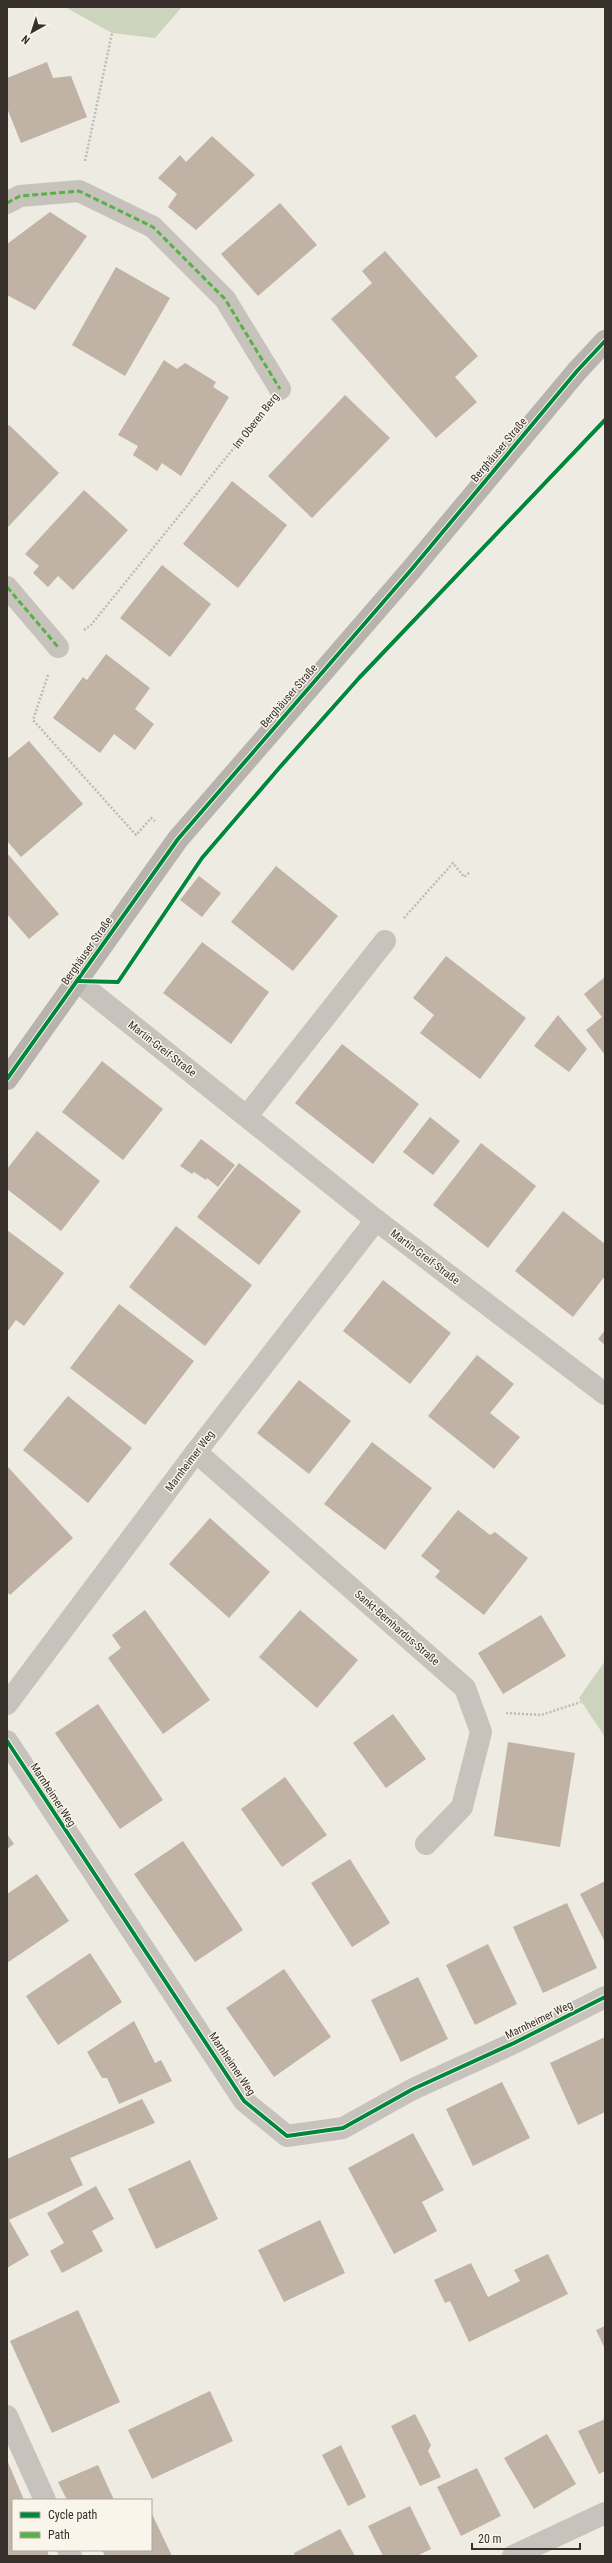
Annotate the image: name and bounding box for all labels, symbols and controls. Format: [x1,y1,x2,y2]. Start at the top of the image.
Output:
north arrow [12,12,52,52]
text: N [19,32,33,47]
street label: Im Oberen Berg [230,391,282,451]
street label: Berghäuser Straße [468,415,530,485]
street label: Berghäuser Straße [258,662,320,730]
street label: Berghäuser Straße [59,914,115,988]
street label: Martin-Greif-Straße [125,1018,199,1080]
street label: Martin-Greif-Straße [388,1227,462,1287]
street label: Marnheimer Weg [163,1428,217,1494]
street label: Sankt-Bernhardus-Straße [352,1588,442,1668]
street label: Marnheimer Weg [28,1761,78,1829]
street label: Marnheimer Weg [503,1998,575,2042]
street label: Marnheimer Weg [206,2030,258,2098]
legend [12,2499,152,2551]
text: Cycle path [48,2508,98,2522]
scale bar [472,2525,580,2551]
text: Path [48,2528,70,2542]
text: 20 m [478,2532,502,2546]

